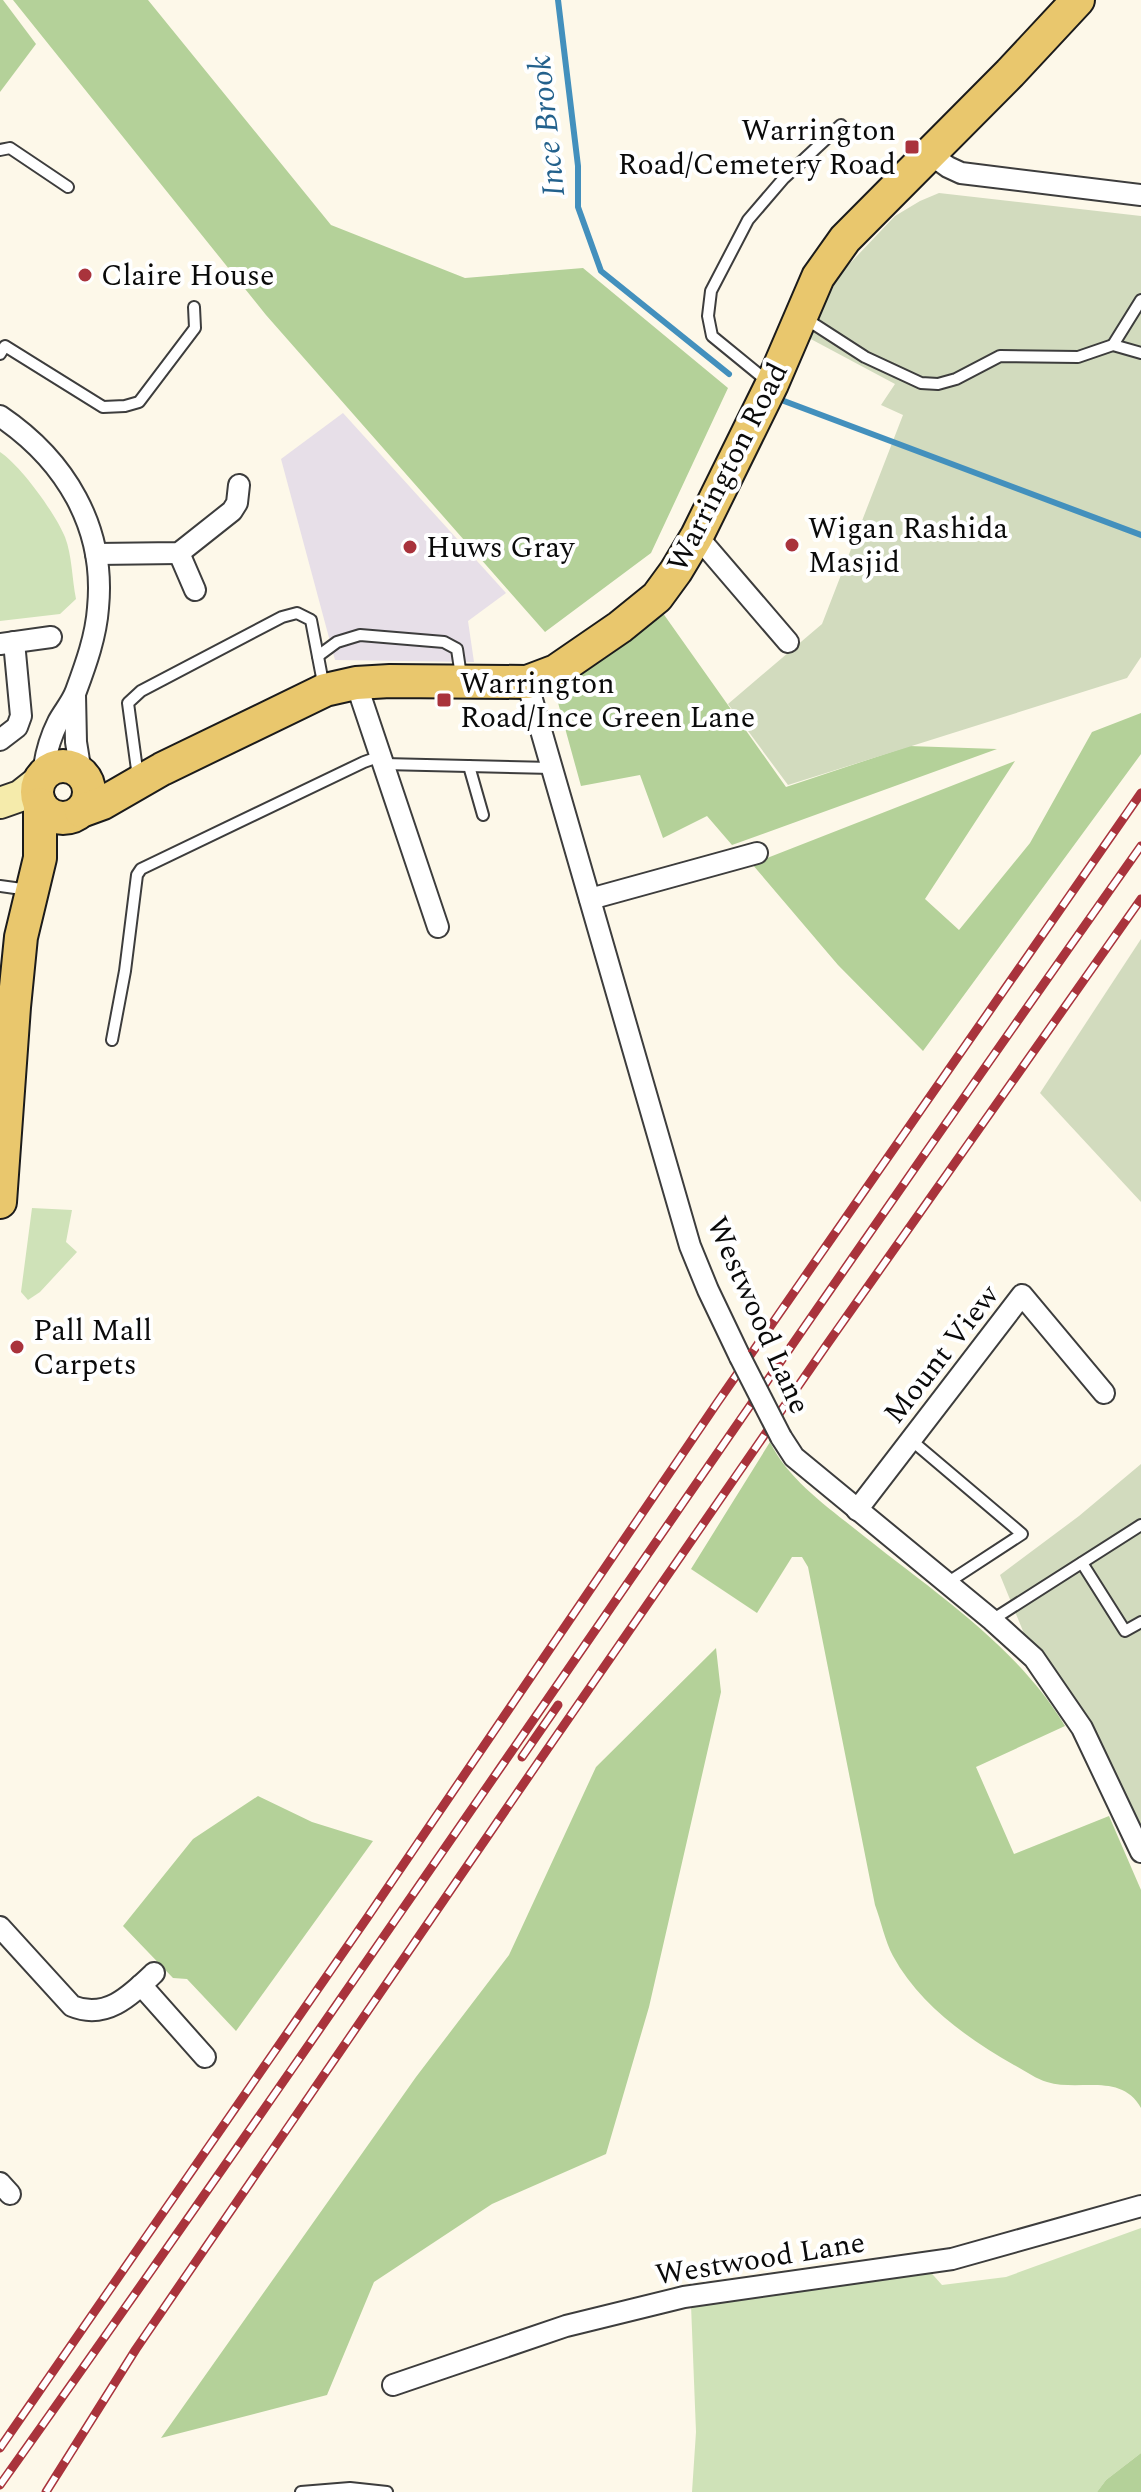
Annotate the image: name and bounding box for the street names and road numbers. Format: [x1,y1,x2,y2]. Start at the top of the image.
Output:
street label: Warrington Road [655,355,801,580]
street label: Westwood Lane [694,1209,822,1422]
street label: Mount View [873,1274,1012,1434]
street label: Westwood Lane [652,2220,868,2298]

